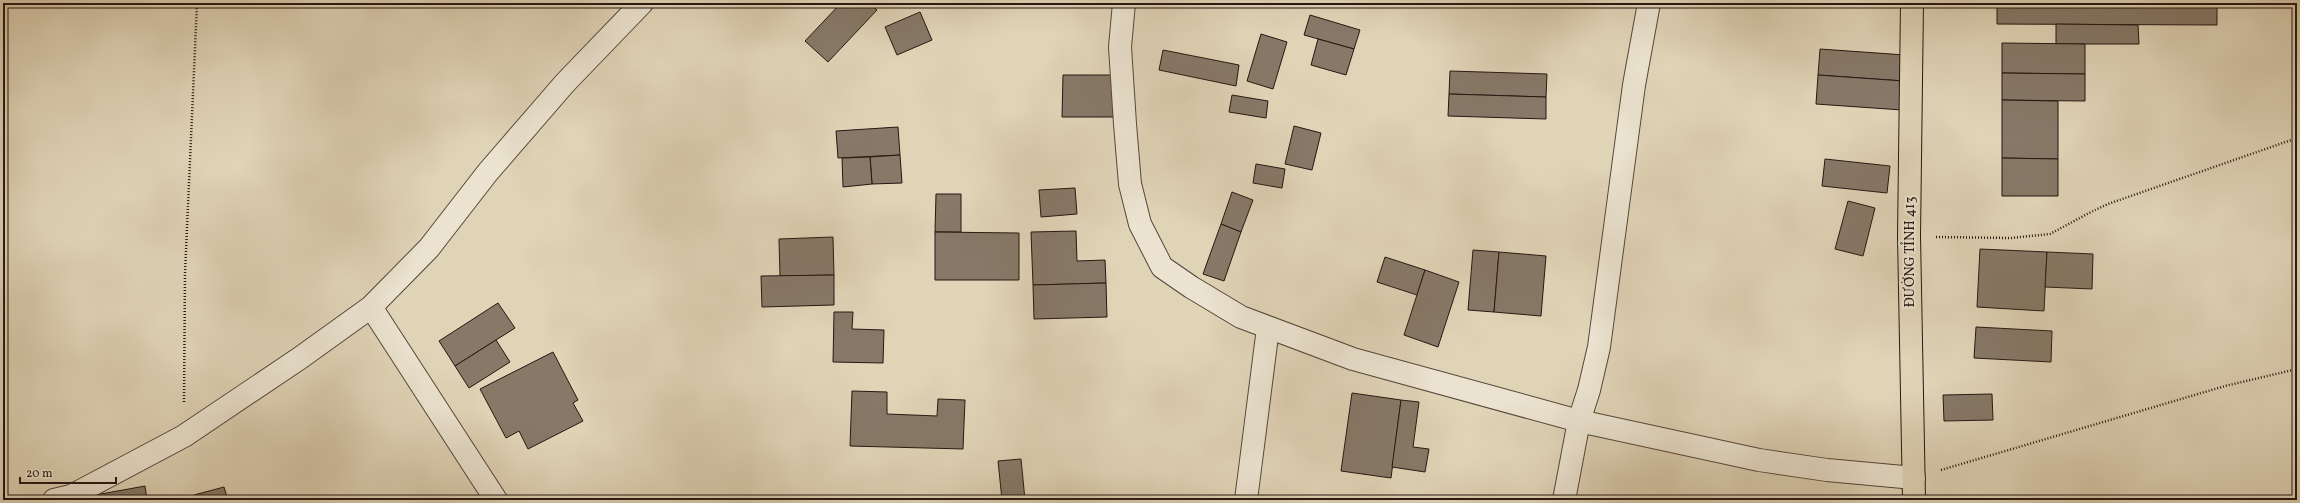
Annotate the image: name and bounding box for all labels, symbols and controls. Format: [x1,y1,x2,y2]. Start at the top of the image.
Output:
street label: ĐƯỜNG TỈNH 413 [1900,196,1920,308]
scale bar [20,459,116,485]
text: 20 m [26,466,53,482]

